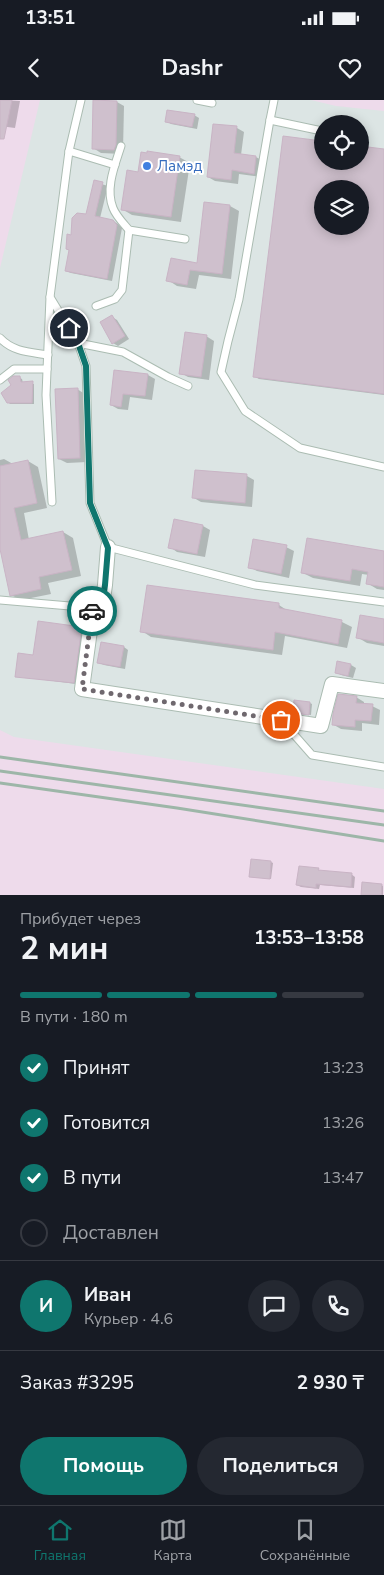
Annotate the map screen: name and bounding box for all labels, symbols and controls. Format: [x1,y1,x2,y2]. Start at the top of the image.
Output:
text: 13:51 [25,5,75,31]
text: Dashr [161,53,223,83]
icon: back [20,54,48,82]
icon: heart [336,54,364,82]
map controls [314,115,369,235]
button: locate [314,115,369,170]
place label: Ламэд [157,156,202,176]
marker: Ламэд [141,160,153,172]
button: layers [314,180,369,235]
pin [48,307,90,349]
icon: home [55,314,83,342]
courier [67,586,117,636]
icon: car [78,597,106,625]
pin [260,699,302,741]
icon: bag [267,706,295,734]
text: Прибудет через [20,908,141,930]
text: 13:53–13:58 [254,925,364,951]
text: 2 мин [20,927,109,970]
text: В пути · 180 m [20,1006,128,1028]
icon: check [20,1054,48,1082]
text: Принят [63,1055,130,1081]
text: 13:23 [322,1057,364,1079]
icon: check [20,1109,48,1137]
text: Готовится [63,1110,150,1136]
text: 13:26 [322,1112,364,1134]
icon: check [20,1164,48,1192]
text: В пути [63,1165,121,1191]
text: 13:47 [322,1167,364,1189]
text: Доставлен [63,1220,159,1246]
button: chat [248,1280,300,1332]
button: phone [312,1280,364,1332]
text: Иван [84,1282,131,1308]
text: И [39,1293,53,1319]
text: Курьер · 4.6 [84,1308,173,1330]
text: Заказ #3295 [20,1370,134,1396]
text: 2 930 ₸ [297,1370,364,1396]
button: Помощь [20,1437,187,1495]
button: Поделиться [197,1437,364,1495]
tab: Главная [34,1516,86,1565]
tab: Карта [154,1516,192,1565]
tab: Сохранённые [260,1516,350,1565]

